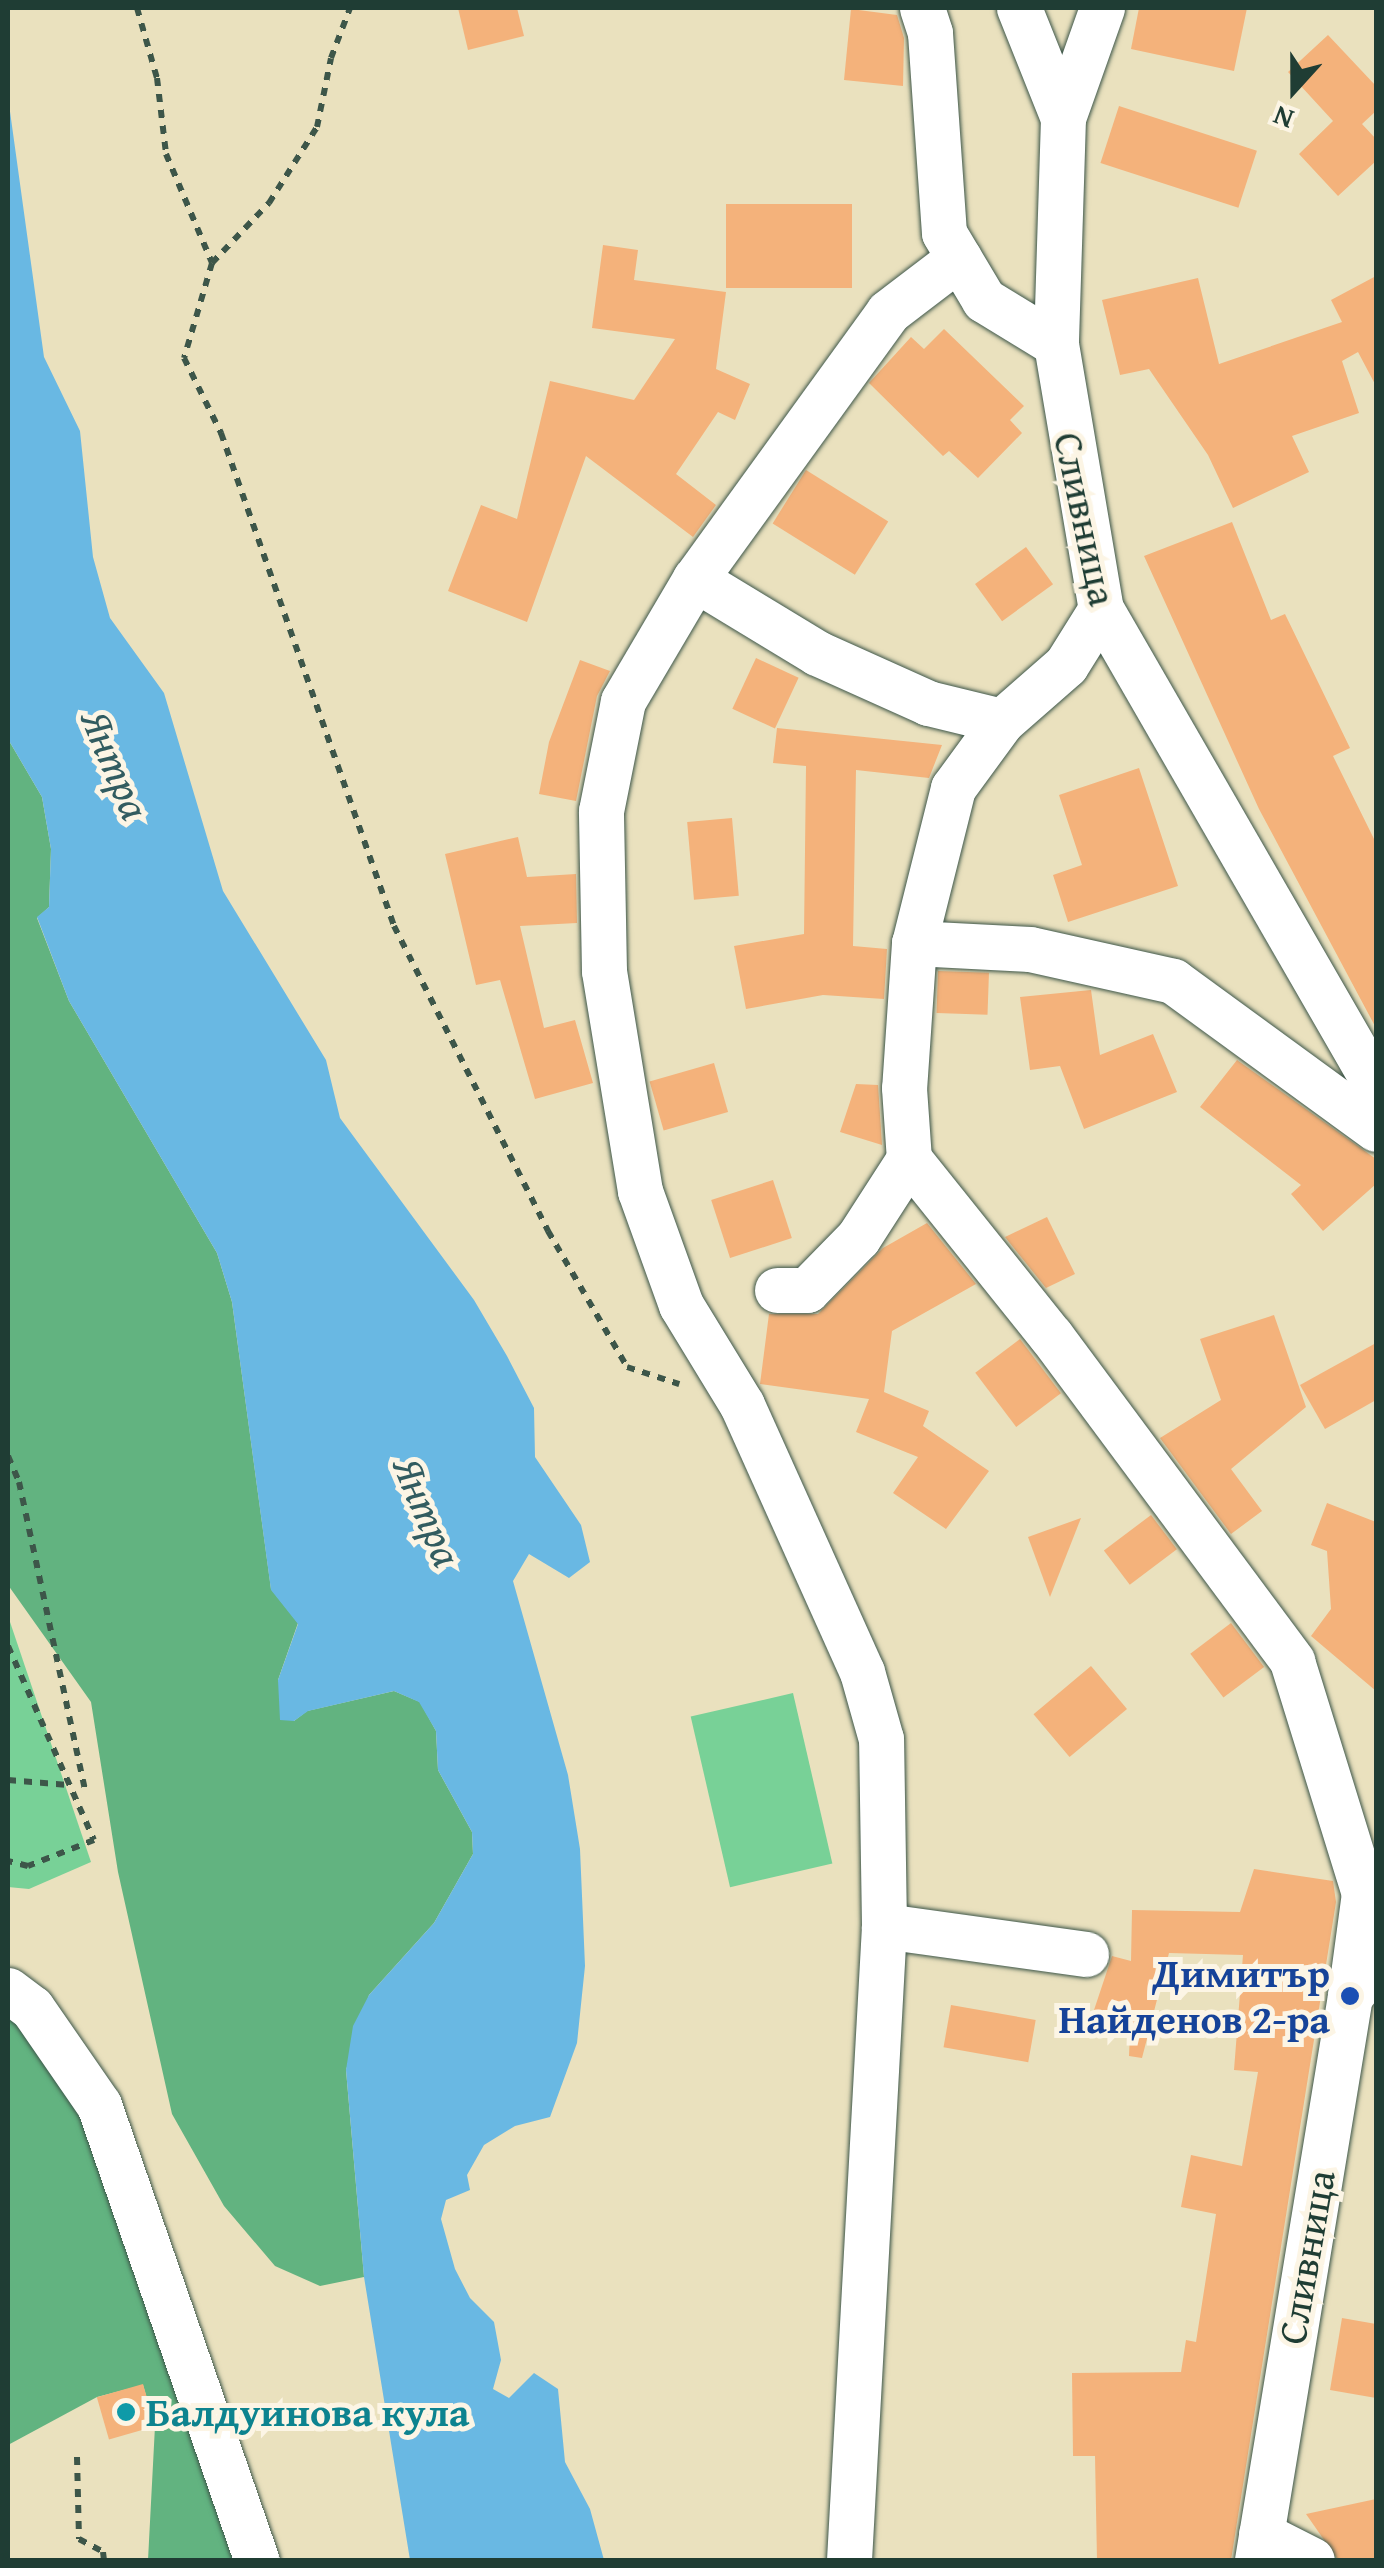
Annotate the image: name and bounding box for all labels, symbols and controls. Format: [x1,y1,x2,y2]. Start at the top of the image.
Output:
north arrow [1244,40,1344,140]
text: N [1267,96,1299,141]
street label: Сливница [1044,428,1128,610]
water label: Янтра [70,701,162,827]
water label: Янтра [382,1448,474,1574]
place label: Димитър Найденов 2-ра [1058,1949,1330,2043]
marker: Димитър Найденов 2-ра [1339,1985,1361,2007]
street label: Сливница [1267,2166,1345,2348]
place label: Балдуинова кула [146,2388,469,2436]
marker: Балдуинова кула [115,2401,137,2423]

